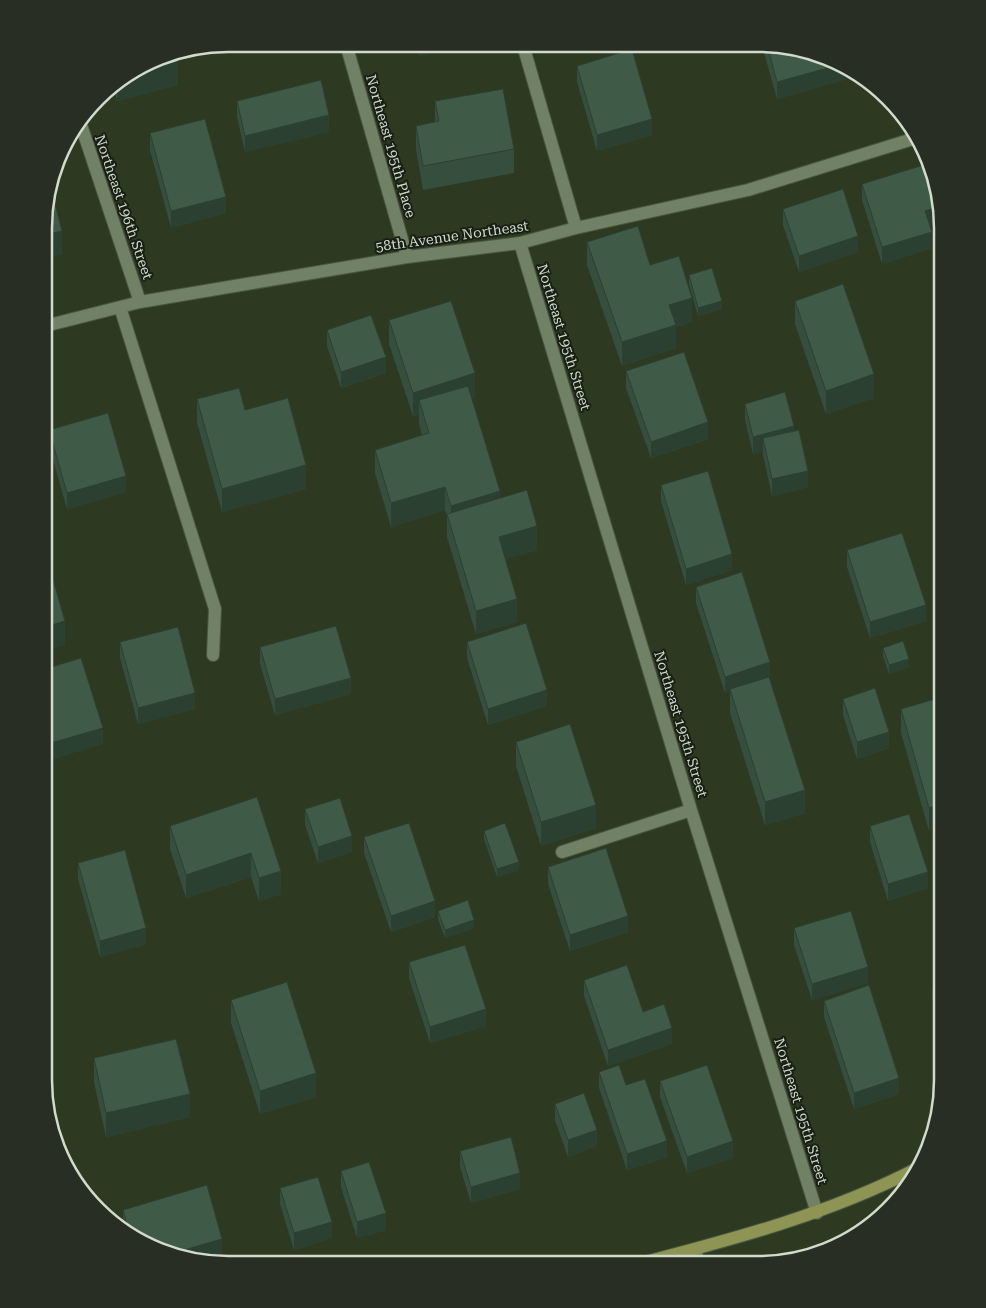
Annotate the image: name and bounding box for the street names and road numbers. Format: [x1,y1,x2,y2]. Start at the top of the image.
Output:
street label: Northeast 195th Place [363,73,419,220]
street label: Northeast 196th Street [92,133,156,281]
street label: 58th Avenue Northeast [375,217,529,255]
street label: Northeast 195th Street [534,262,594,412]
street label: Northeast 195th Street [651,649,711,799]
street label: Northeast 195th Street [771,1036,831,1186]

